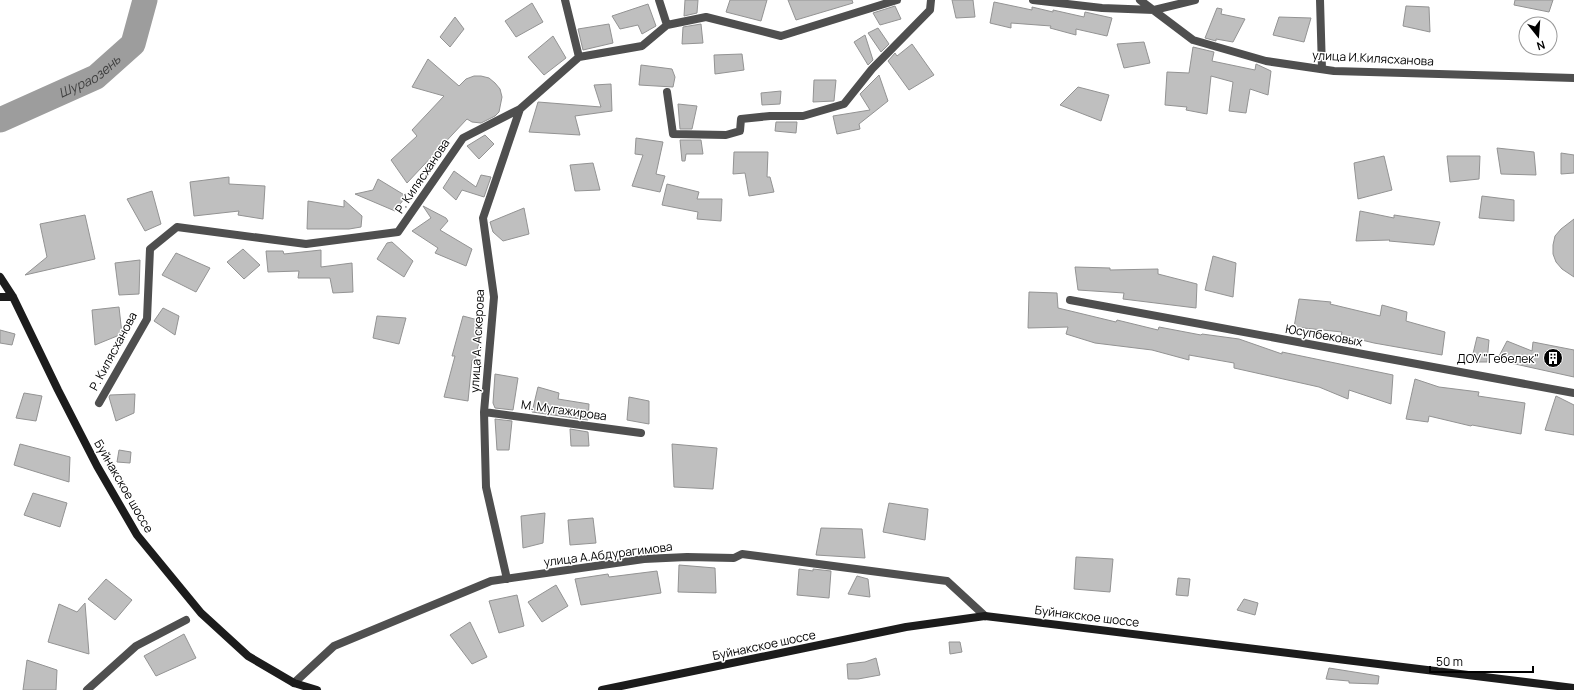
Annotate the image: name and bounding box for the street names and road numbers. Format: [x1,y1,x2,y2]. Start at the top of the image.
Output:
street label: улица И.Килясханова [1312,46,1434,70]
street label: Р. Килясханова [391,135,453,217]
street label: улица А. Аскерова [466,289,488,393]
street label: Р. Килясханова [85,309,141,393]
street label: Юсупбековых [1284,320,1365,350]
street label: М. Мугажирова [520,396,608,424]
street label: Буйнакское шоссе [90,436,158,536]
street label: улица А.Абдурагимова [543,538,673,570]
street label: Буйнакское шоссе [1034,601,1140,631]
street label: Буйнакское шоссе [711,626,817,664]

